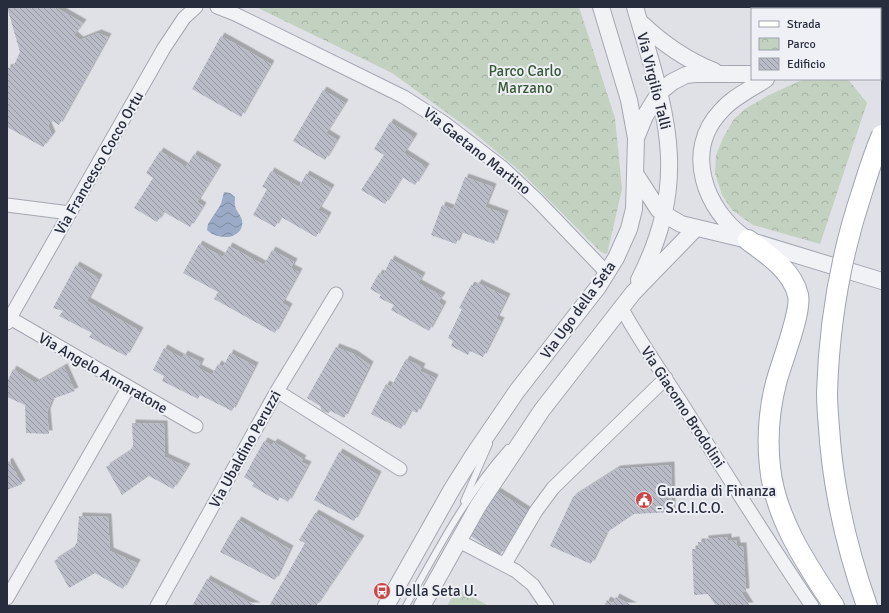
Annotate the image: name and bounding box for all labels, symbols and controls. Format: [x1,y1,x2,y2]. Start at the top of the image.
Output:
legend [751,8,881,80]
text: Strada [787,17,821,32]
street label: Via Virgilio Talli [633,30,675,132]
text: Parco [787,37,816,52]
text: Edificio [787,57,825,72]
park label: Parco Carlo Marzano [488,62,562,97]
street label: Via Francesco Cocco Ortu [51,88,147,238]
street label: Via Gaetano Martino [420,103,534,199]
street label: Via Ugo della Seta [537,258,619,362]
street label: Via Angelo Annaratone [35,329,171,417]
street label: Via Giacomo Brodolini [637,343,729,471]
street label: Via Ubaldino Peruzzi [205,387,285,511]
place label: Guardia di Finanza - S.C.I.C.O. [657,482,776,517]
public building icon: Guardia di Finanza - S.C.I.C.O. [634,490,654,510]
bus stop icon: Della Seta U. [372,581,392,601]
place label: Della Seta U. [395,582,477,600]

